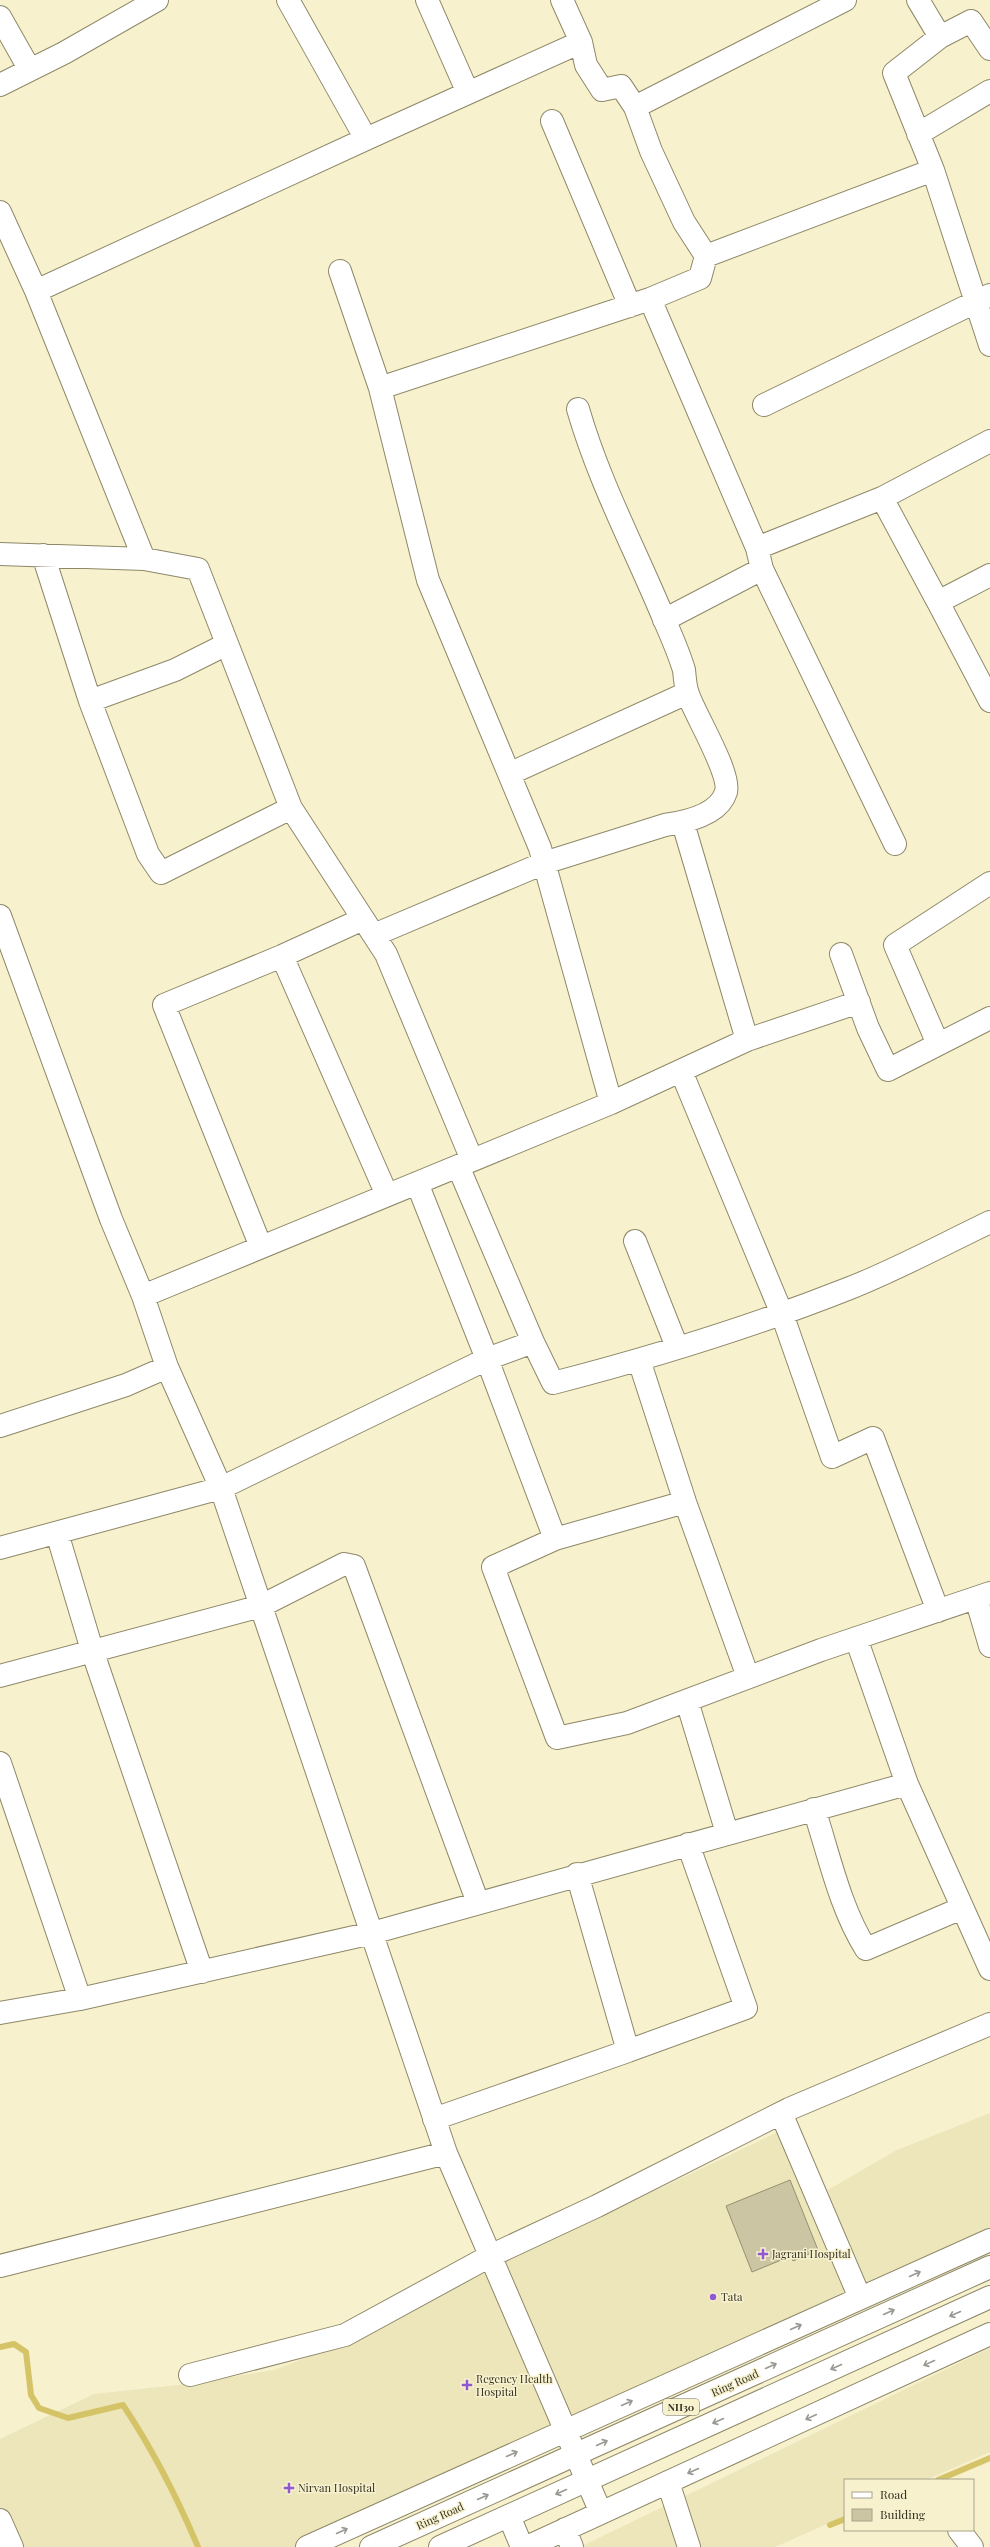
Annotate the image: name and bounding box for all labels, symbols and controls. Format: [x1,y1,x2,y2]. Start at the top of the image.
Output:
place label: Jagrani Hospital [771,2246,851,2261]
marker: Jagrani Hospital [757,2248,769,2260]
one-way arrow [909,2270,921,2277]
place label: Tata [721,2289,743,2304]
marker: Tata [708,2292,718,2302]
one-way arrow [883,2308,895,2316]
one-way arrow [949,2310,961,2318]
one-way arrow [790,2323,802,2330]
one-way arrow [923,2359,935,2367]
one-way arrow [765,2362,777,2369]
one-way arrow [831,2364,843,2372]
street label: Ring Road [709,2365,761,2400]
place label: Regency Health Hospital [476,2371,553,2399]
marker: Regency Health Hospital [461,2379,473,2391]
one-way arrow [620,2399,632,2406]
road number: NH30 [663,2399,699,2415]
one-way arrow [805,2414,817,2421]
one-way arrow [712,2418,724,2425]
one-way arrow [595,2439,607,2447]
one-way arrow [505,2450,517,2458]
one-way arrow [687,2468,699,2475]
legend [844,2479,974,2531]
place label: Nirvan Hospital [298,2480,375,2495]
marker: Nirvan Hospital [283,2482,295,2494]
text: Road [880,2486,907,2502]
one-way arrow [556,2489,568,2497]
one-way arrow [477,2493,489,2500]
street label: Ring Road [414,2498,466,2533]
text: Building [880,2506,926,2522]
one-way arrow [336,2527,348,2534]

